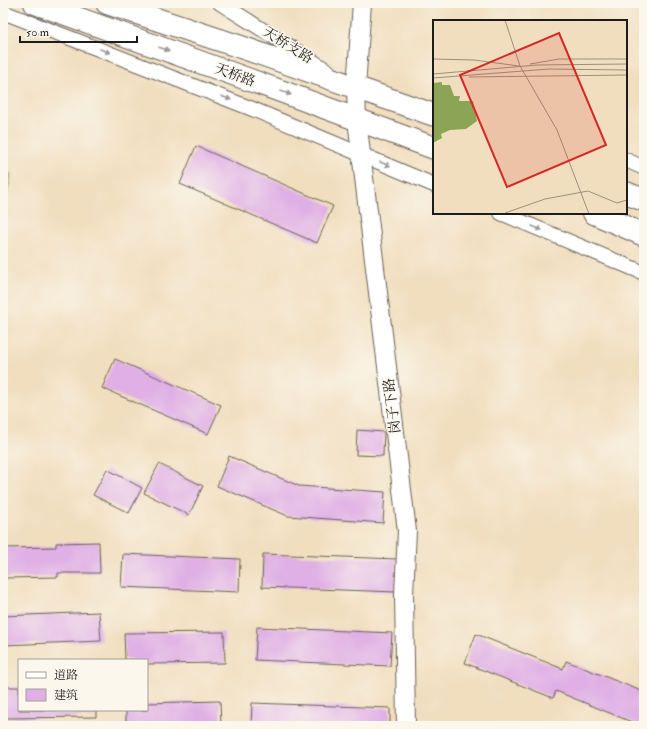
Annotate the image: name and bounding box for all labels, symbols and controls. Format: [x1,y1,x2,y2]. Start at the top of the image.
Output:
scale bar [20,18,137,44]
inset map [433,20,627,214]
street label: 天桥支路 [260,23,316,67]
text: 50 m [26,25,50,40]
one-way arrow [158,47,170,53]
one-way arrow [99,49,111,55]
street label: 天桥路 [212,60,258,90]
one-way arrow [280,91,292,97]
one-way arrow [220,96,232,102]
one-way arrow [379,161,390,167]
one-way arrow [532,225,543,231]
street label: 岗子下路 [380,377,404,435]
legend [18,659,148,711]
text: 道路 [54,668,78,683]
text: 建筑 [54,688,78,703]

